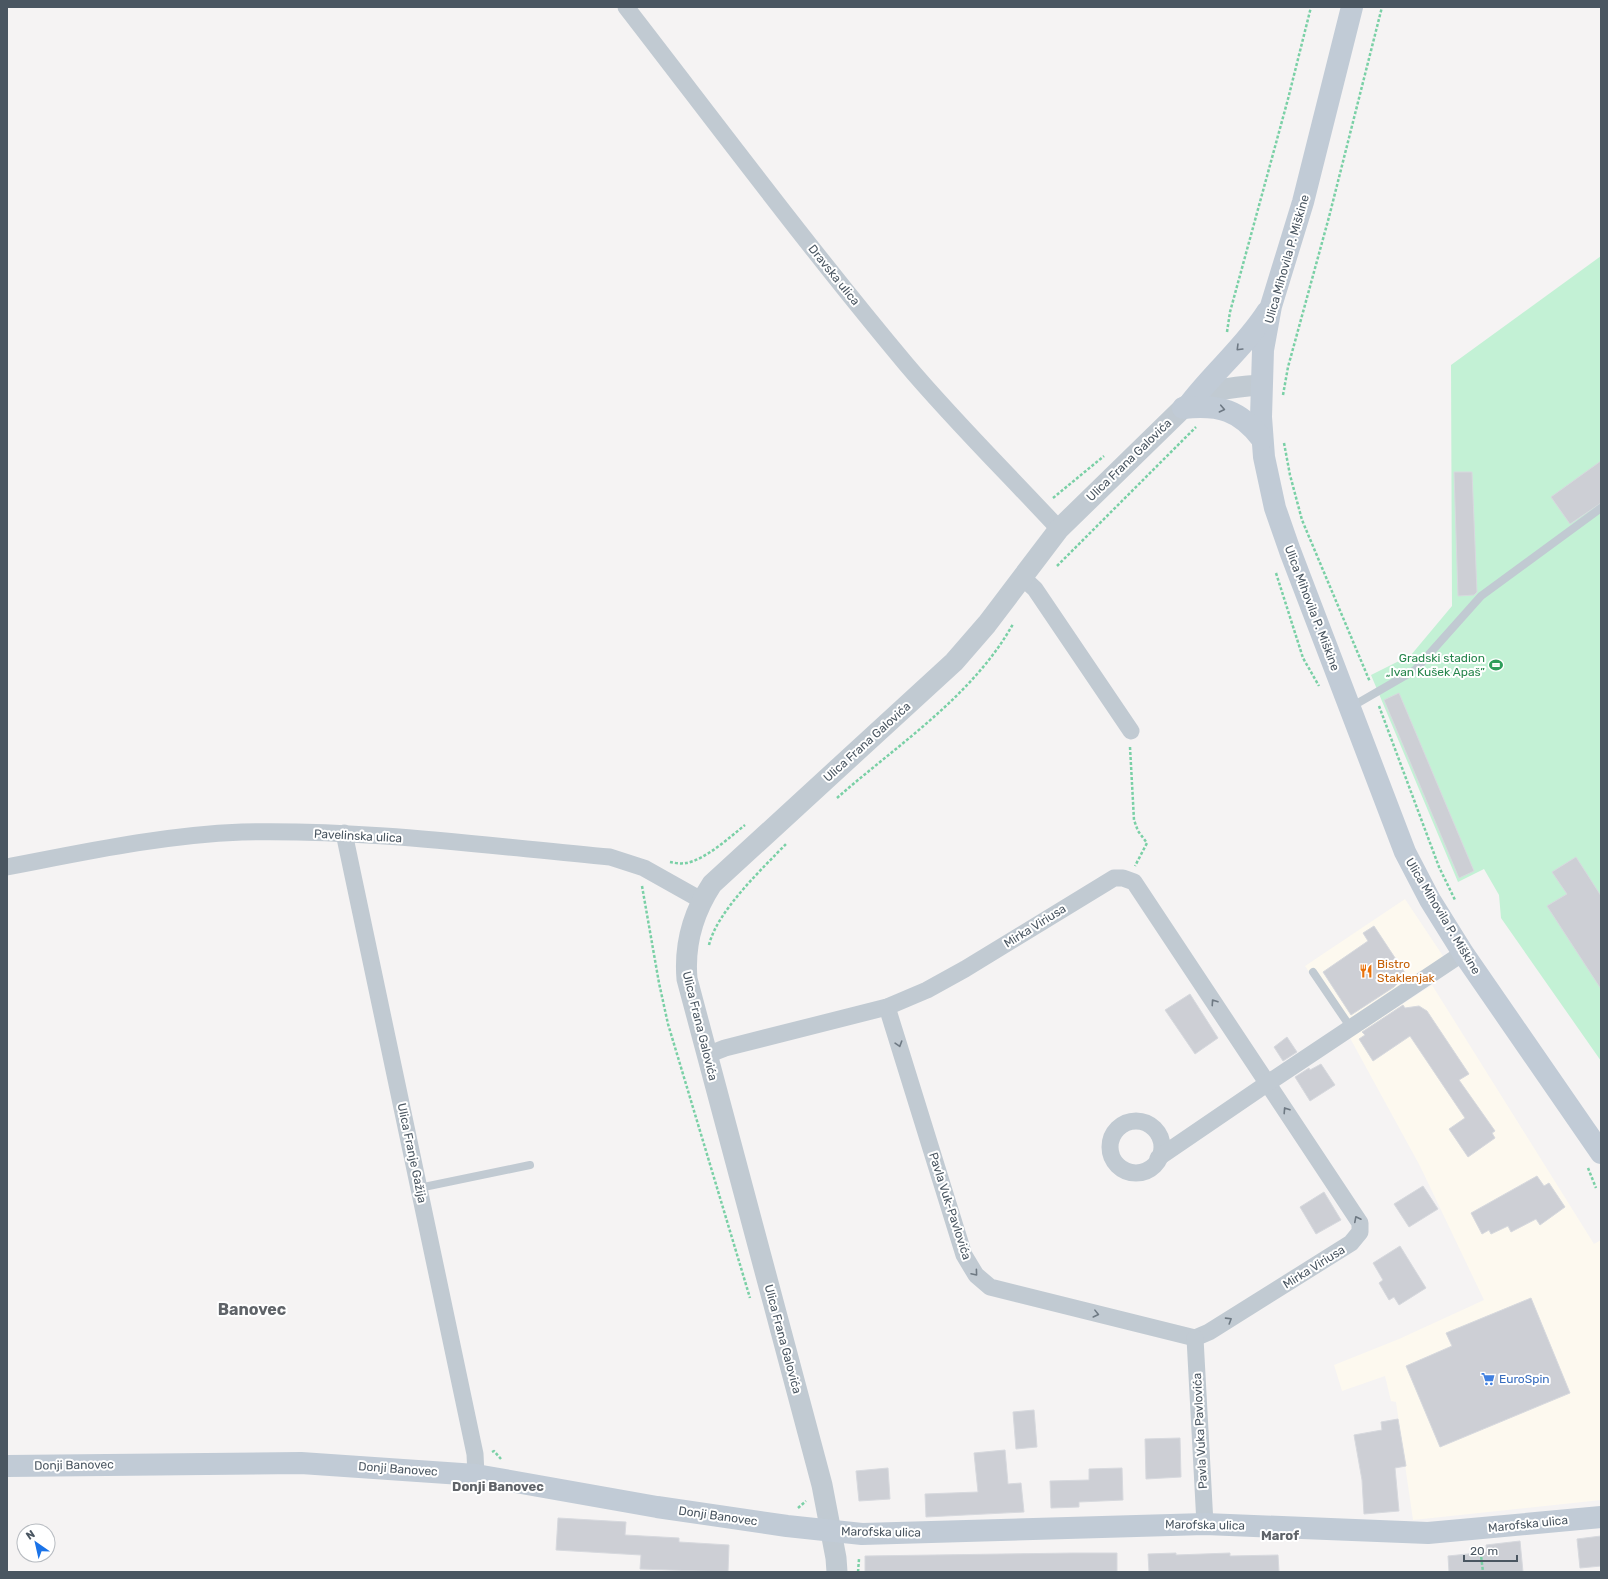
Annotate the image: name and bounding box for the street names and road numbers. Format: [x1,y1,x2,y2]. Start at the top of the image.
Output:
street label: Ulica Mihovila P. Miškine [1262,193,1312,325]
street label: Dravska ulica [805,242,863,308]
street label: Ulica Frana Galovića [1084,416,1174,504]
street label: Ulica Mihovila P. Miškine [1282,543,1343,673]
street label: Ulica Frana Galovića [821,699,913,785]
street label: Pavelinska ulica [314,827,402,845]
street label: Ulica Mihovila P. Miškine [1403,855,1483,977]
street label: Mirka Viriusa [1001,901,1069,951]
street label: Ulica Frana Galovića [680,970,720,1082]
street label: Ulica Franje Gažija [395,1102,429,1204]
street label: Pavla Vuk-Pavlovića [926,1151,974,1261]
street label: Mirka Viriusa [1280,1242,1348,1292]
street label: Ulica Frana Galovića [762,1283,804,1395]
street label: Pavla Vuka Pavlovića [1190,1373,1210,1489]
street label: Donji Banovec [34,1457,114,1473]
street label: Donji Banovec [358,1459,439,1479]
street label: Donji Banovec [678,1504,759,1529]
street label: Marofska ulica [1487,1513,1569,1535]
street label: Marofska ulica [1165,1517,1245,1533]
street label: Marofska ulica [841,1524,921,1540]

